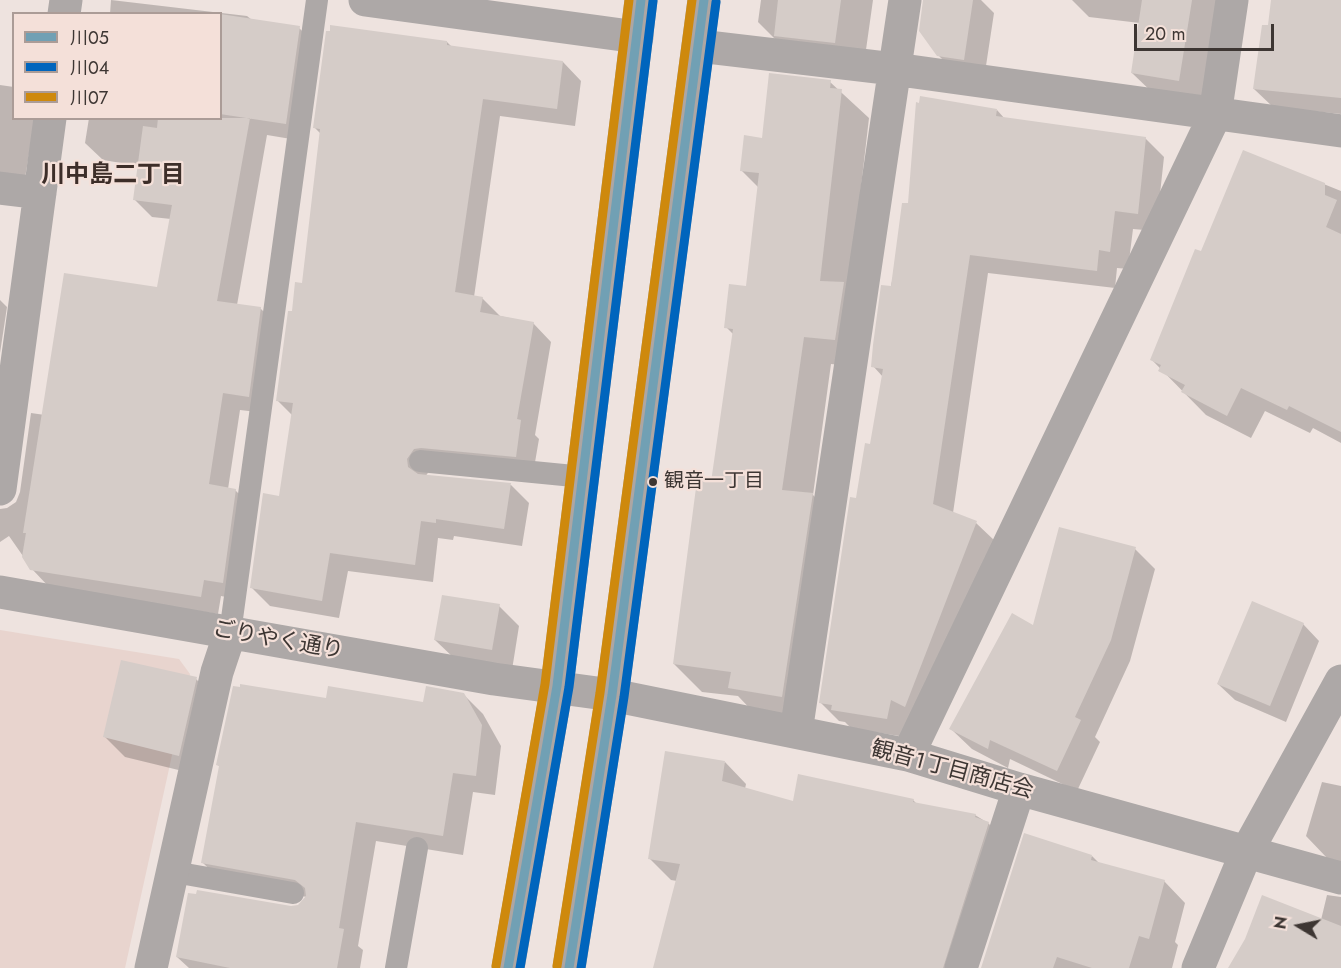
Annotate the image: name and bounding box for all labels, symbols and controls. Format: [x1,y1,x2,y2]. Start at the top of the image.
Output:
legend [12,12,222,120]
scale bar [1137,12,1276,50]
text: 20 m [1145,21,1185,47]
text: 川05 [70,25,109,51]
text: 川04 [70,55,109,81]
text: 川07 [70,85,108,111]
district label: 川中島二丁目 [41,162,185,190]
place label: 観音一丁目 [664,470,764,494]
marker: 観音一丁目 [647,476,659,488]
street label: ごりやく通り [211,617,345,665]
street label: 観音１丁目商店会 [868,737,1036,805]
north arrow [1269,896,1329,956]
text: N [1268,915,1293,931]

